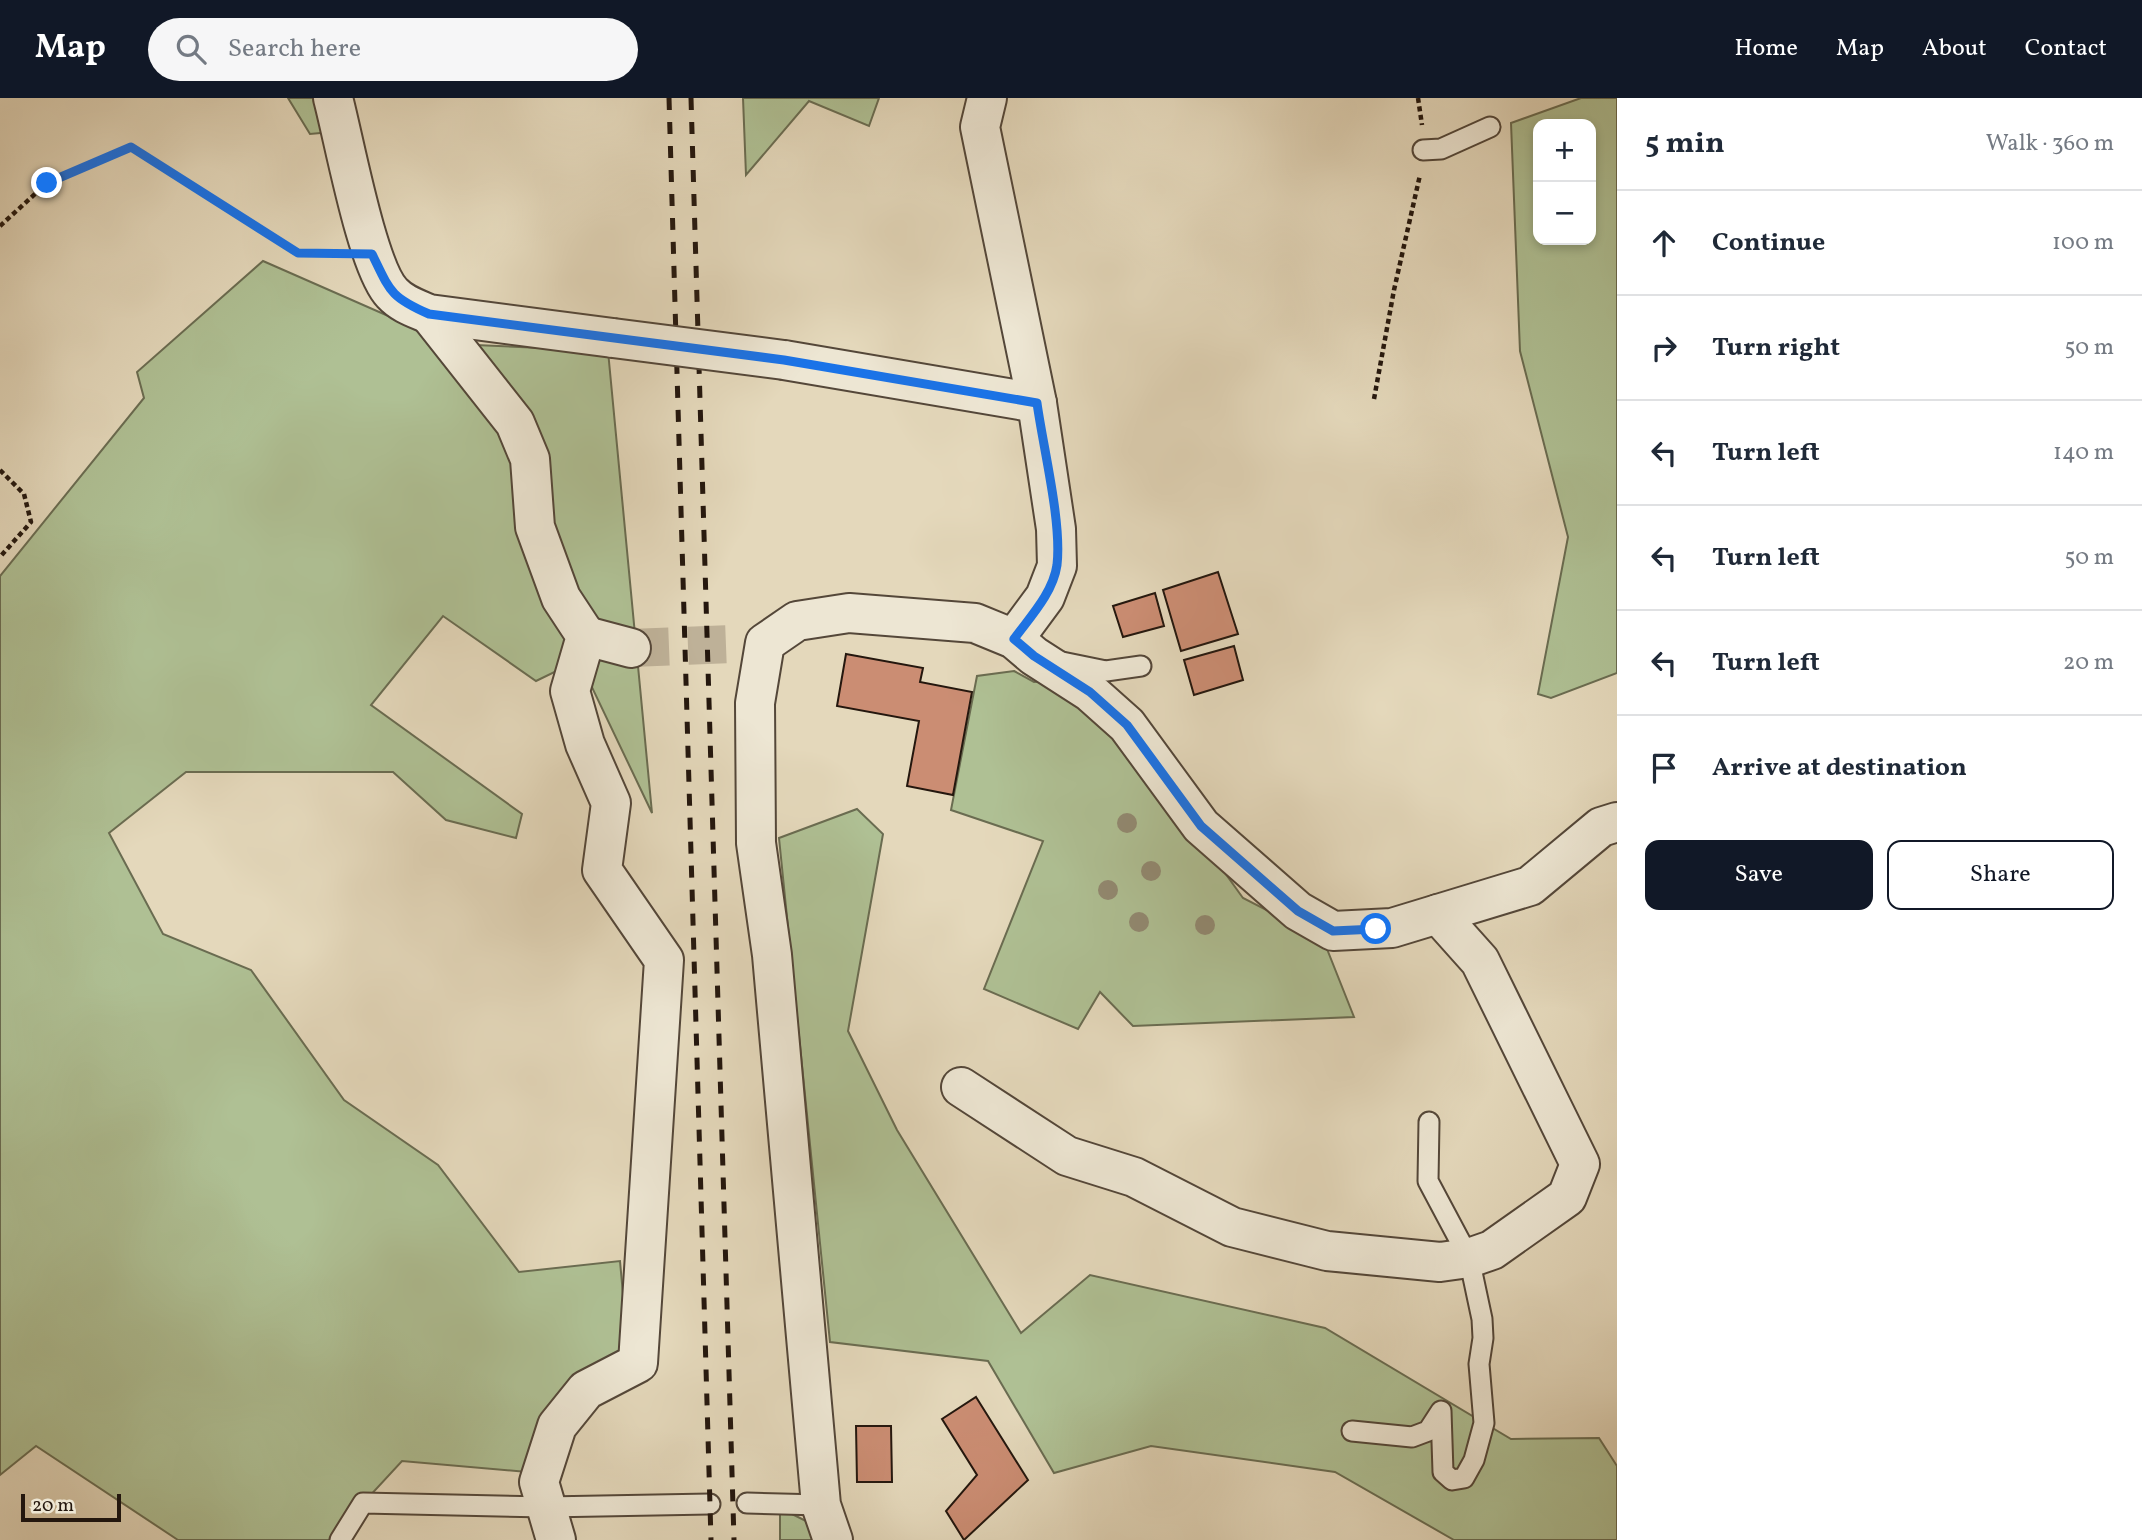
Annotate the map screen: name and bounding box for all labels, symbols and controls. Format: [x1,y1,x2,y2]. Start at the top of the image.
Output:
search box [148,18,638,81]
text: Map [35,26,106,72]
icon: search [172,30,210,68]
text: Search here [228,31,361,67]
text: Home [1734,32,1798,66]
text: Map [1836,32,1884,66]
text: About [1922,32,1987,66]
text: Contact [2025,32,2107,66]
map controls [1533,119,1596,245]
button: + [1533,119,1596,182]
text: 5 min [1645,123,1725,165]
text: Walk · 360 m [1986,128,2114,160]
route end [31,167,62,198]
button: − [1533,182,1596,245]
icon: ahead [1645,224,1683,262]
text: Continue [1712,225,1825,261]
text: 100 m [2052,227,2114,259]
icon: right [1645,329,1683,367]
text: Turn right [1712,330,1840,366]
text: 50 m [2065,332,2114,364]
icon: left [1645,434,1683,472]
text: Turn left [1712,435,1820,471]
text: 140 m [2053,437,2114,469]
icon: left [1645,539,1683,577]
text: Turn left [1712,540,1820,576]
text: 50 m [2065,542,2114,574]
icon: left [1645,644,1683,682]
text: Turn left [1712,645,1820,681]
text: 20 m [2063,647,2114,679]
icon: arrive [1645,749,1683,787]
text: Arrive at destination [1712,750,1967,786]
button: Save [1645,840,1873,910]
button: Share [1887,840,2114,910]
route start [1360,913,1391,944]
scale bar [21,1491,121,1523]
text: 20 m [32,1493,74,1519]

